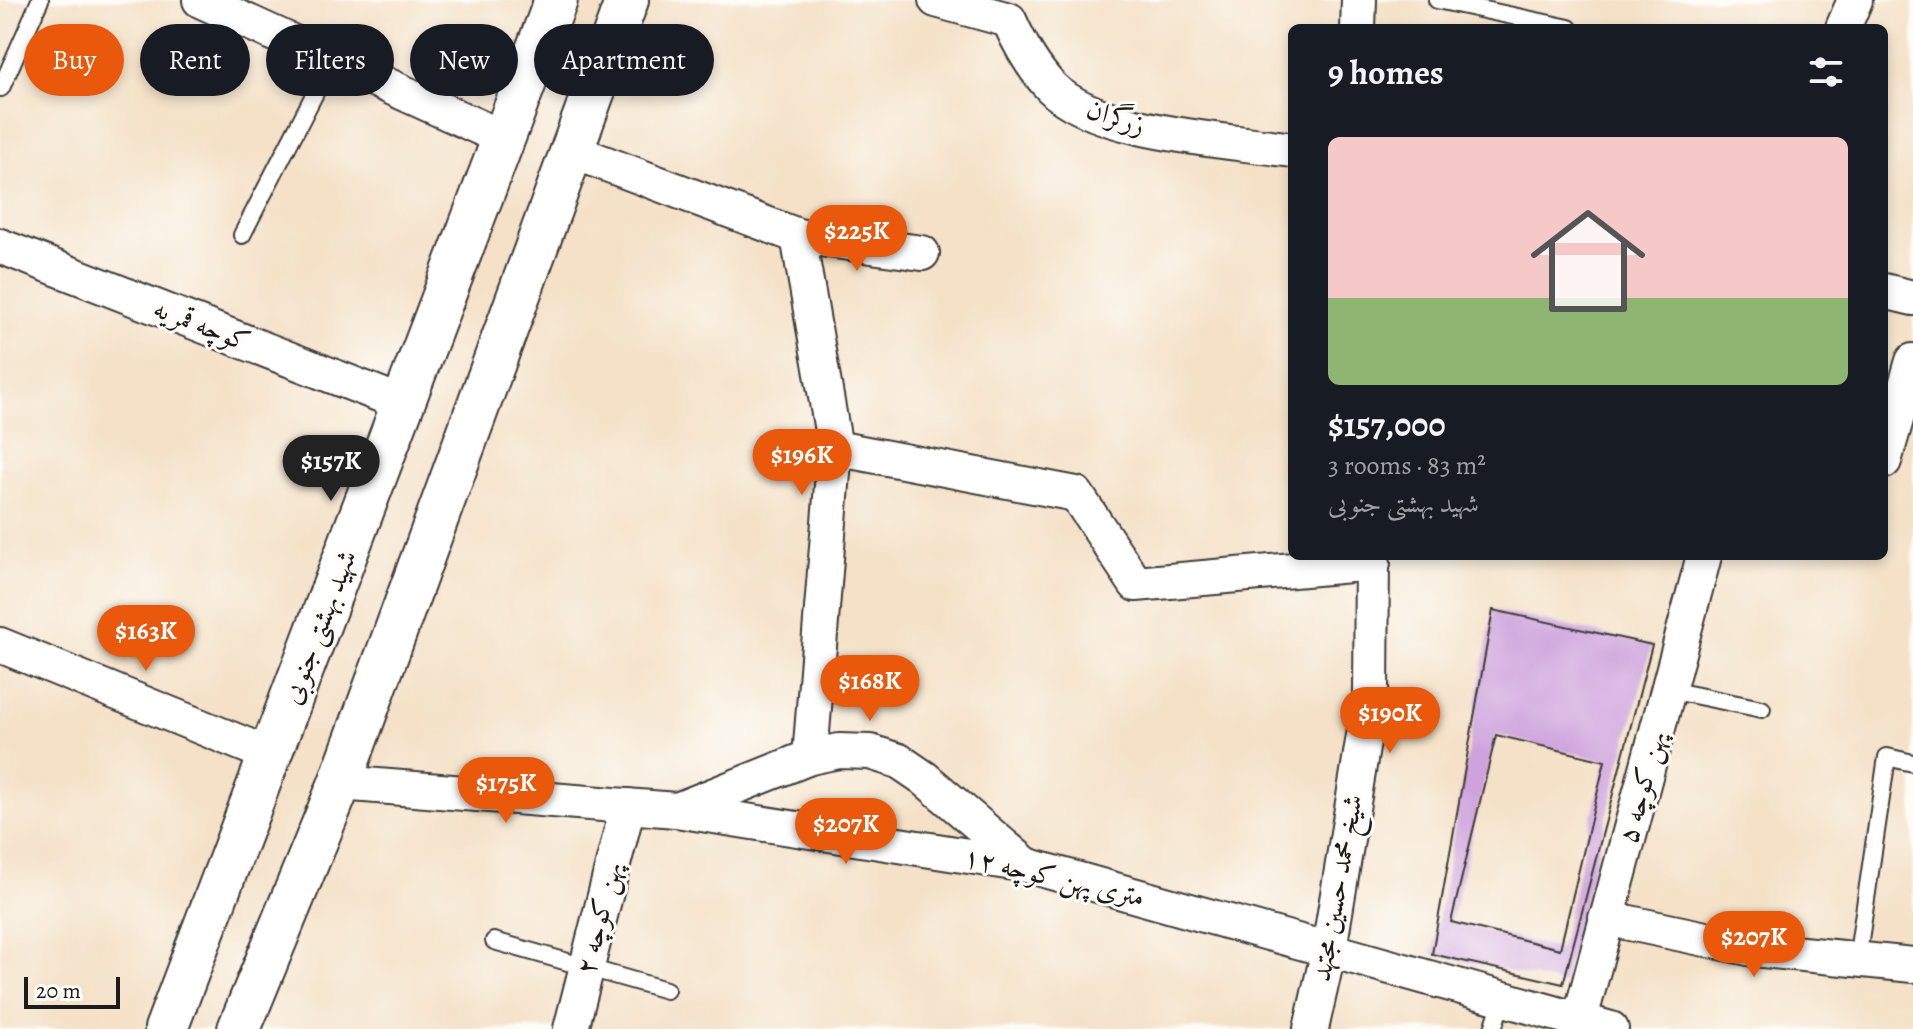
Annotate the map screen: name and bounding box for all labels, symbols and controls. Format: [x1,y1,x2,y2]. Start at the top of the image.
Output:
chip: Buy [24,24,124,96]
chip: Rent [140,24,250,96]
chip: Filters [266,24,394,96]
chip: New [410,24,518,96]
chip: Apartment [534,24,714,96]
text: 9 homes [1328,49,1444,96]
icon: filters [1804,50,1848,94]
street label: زرگران [1082,90,1150,144]
icon: home [1516,189,1660,333]
pin: $225K [801,205,913,273]
text: $225K [824,213,890,248]
street label: کوچه قمریه [148,289,256,361]
text: $157,000 [1328,401,1446,448]
pin: $196K [746,429,858,497]
pin: $157K [275,435,387,503]
text: $196K [771,437,833,472]
text: $157K [301,443,361,478]
text: 3 rooms · 83 m² [1328,448,1486,483]
text: شهید بهشتی جنوبی [1328,486,1479,521]
street label: شهید بهشتی جنوبی [272,544,367,710]
pin: $163K [90,605,202,673]
text: $163K [115,613,177,648]
pin: $168K [814,655,926,723]
text: $168K [838,663,902,698]
pin: $190K [1334,687,1446,755]
text: $190K [1358,695,1422,730]
street label: پهن کوچه ۵ [1609,726,1675,848]
pin: $175K [450,757,562,825]
text: $175K [476,765,536,800]
street label: شیخ محمد حسین مجتهد [1302,791,1377,985]
pin: $207K [790,798,902,866]
text: $207K [813,806,879,841]
street label: ۱۲ متری پهن کوچه [960,838,1148,916]
street label: پهن کوچه ۲ [567,857,631,979]
pin: $207K [1698,911,1810,979]
text: $207K [1721,919,1787,954]
scale bar [24,973,120,1009]
text: 20 m [36,976,81,1006]

